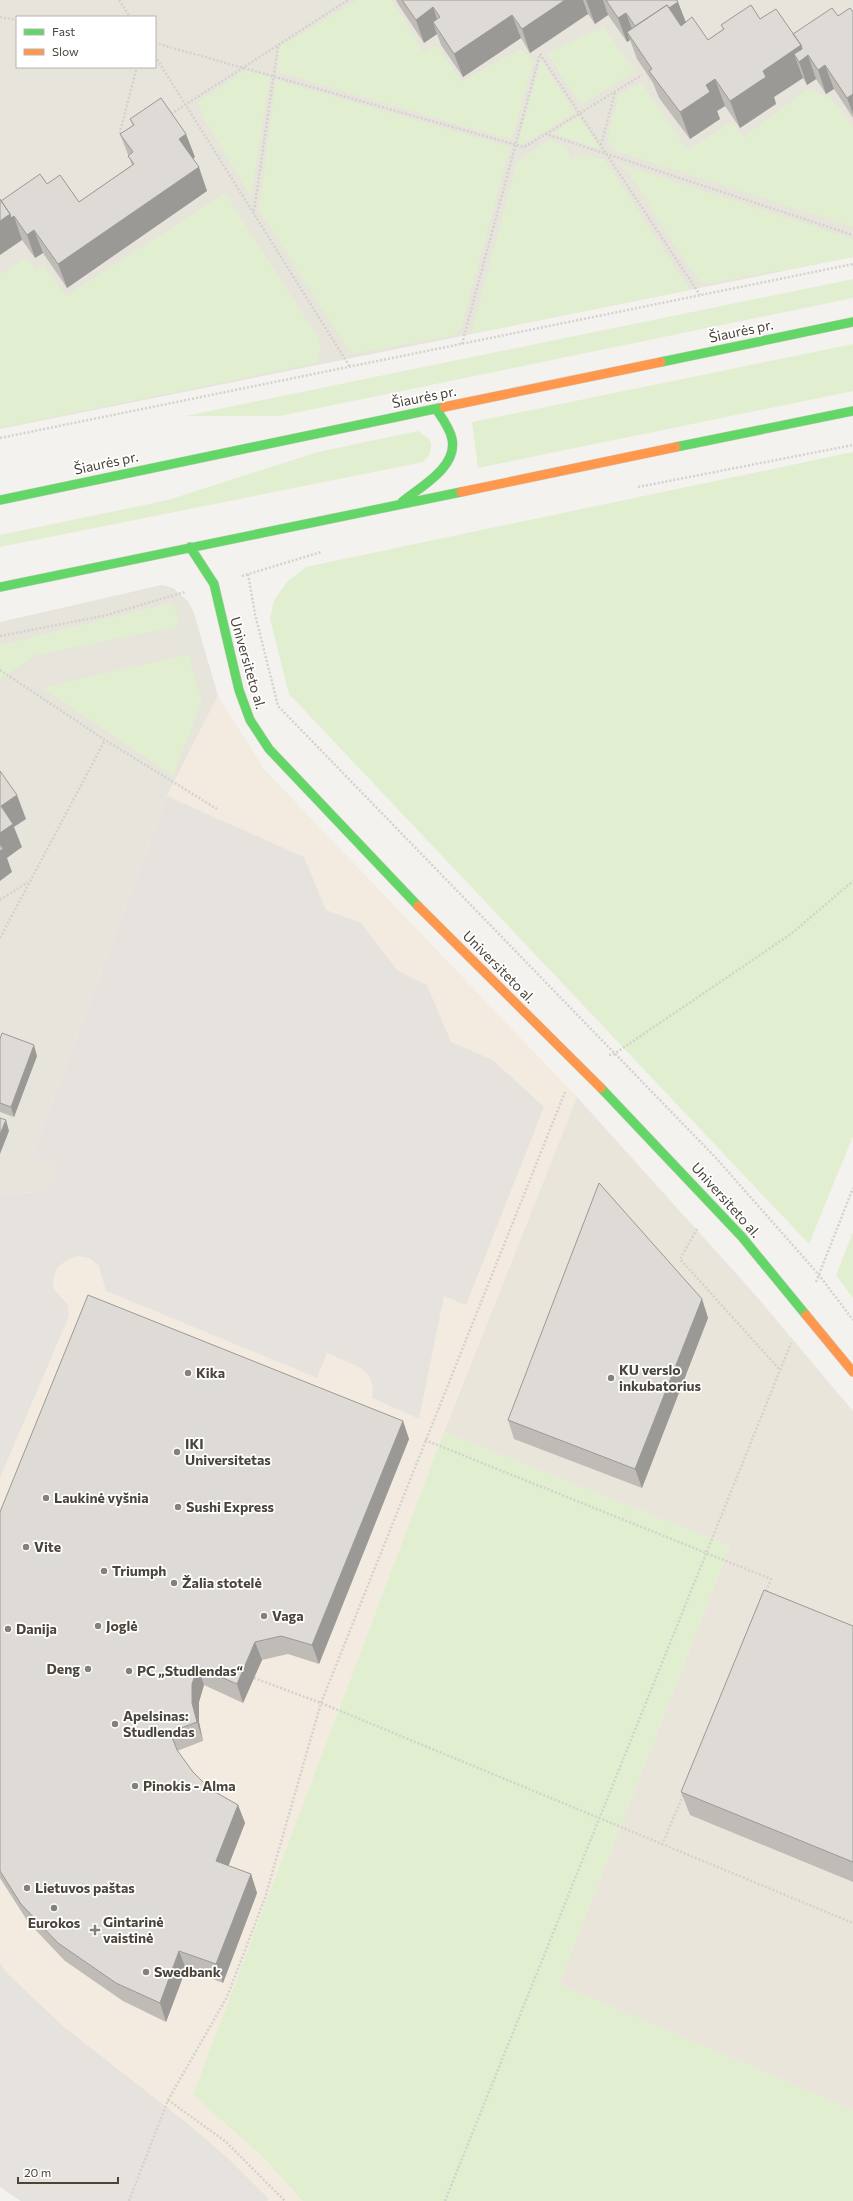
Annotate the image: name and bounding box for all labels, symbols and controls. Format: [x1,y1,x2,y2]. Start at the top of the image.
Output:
legend [16,16,156,68]
text: Fast [52,24,75,38]
text: Slow [52,44,79,58]
street label: Šiaurės pr. [707,315,775,346]
street label: Šiaurės pr. [390,382,458,411]
street label: Šiaurės pr. [72,447,140,478]
street label: Universiteto al. [227,615,270,711]
street label: Universiteto al. [460,927,539,1006]
street label: Universiteto al. [688,1159,765,1241]
place label: KU verslo inkubatorius [619,1361,702,1394]
place label: Kika [196,1364,225,1381]
marker: Kika [183,1368,193,1378]
marker: KU verslo inkubatorius [606,1373,616,1383]
place label: IKI Universitetas [185,1435,271,1468]
marker: IKI Universitetas [172,1447,182,1457]
place label: Laukinė vyšnia [54,1489,149,1506]
marker: Laukinė vyšnia [41,1493,51,1503]
place label: Sushi Express [186,1498,275,1515]
marker: Sushi Express [173,1502,183,1512]
place label: Vite [34,1538,61,1555]
marker: Vite [21,1542,31,1552]
place label: Triumph [112,1562,166,1579]
marker: Triumph [99,1566,109,1576]
place label: Žalia stotelė [182,1574,262,1591]
marker: Žalia stotelė [169,1578,179,1588]
place label: Vaga [272,1607,304,1624]
marker: Vaga [259,1611,269,1621]
place label: Joglė [106,1617,138,1634]
place label: Danija [16,1620,57,1637]
marker: Joglė [93,1621,103,1631]
marker: Danija [3,1624,13,1634]
place label: Deng [47,1660,80,1677]
place label: PC „Studlendas“ [137,1662,243,1679]
marker: Deng [83,1664,93,1674]
marker: PC „Studlendas“ [124,1666,134,1676]
place label: Apelsinas: Studlendas [123,1707,195,1740]
marker: Apelsinas: Studlendas [110,1719,120,1729]
place label: Pinokis - Alma [143,1777,236,1794]
marker: Pinokis - Alma [130,1781,140,1791]
place label: Lietuvos paštas [35,1879,135,1896]
marker: Lietuvos paštas [22,1883,32,1893]
marker: Eurokos [49,1903,59,1913]
place label: Gintarinė vaistinė [103,1913,164,1946]
place label: Eurokos [28,1914,81,1931]
marker: Gintarinė vaistinė [90,1925,100,1935]
place label: Swedbank [154,1963,221,1980]
marker: Swedbank [141,1967,151,1977]
scale bar [18,2159,118,2185]
text: 20 m [24,2165,51,2179]

